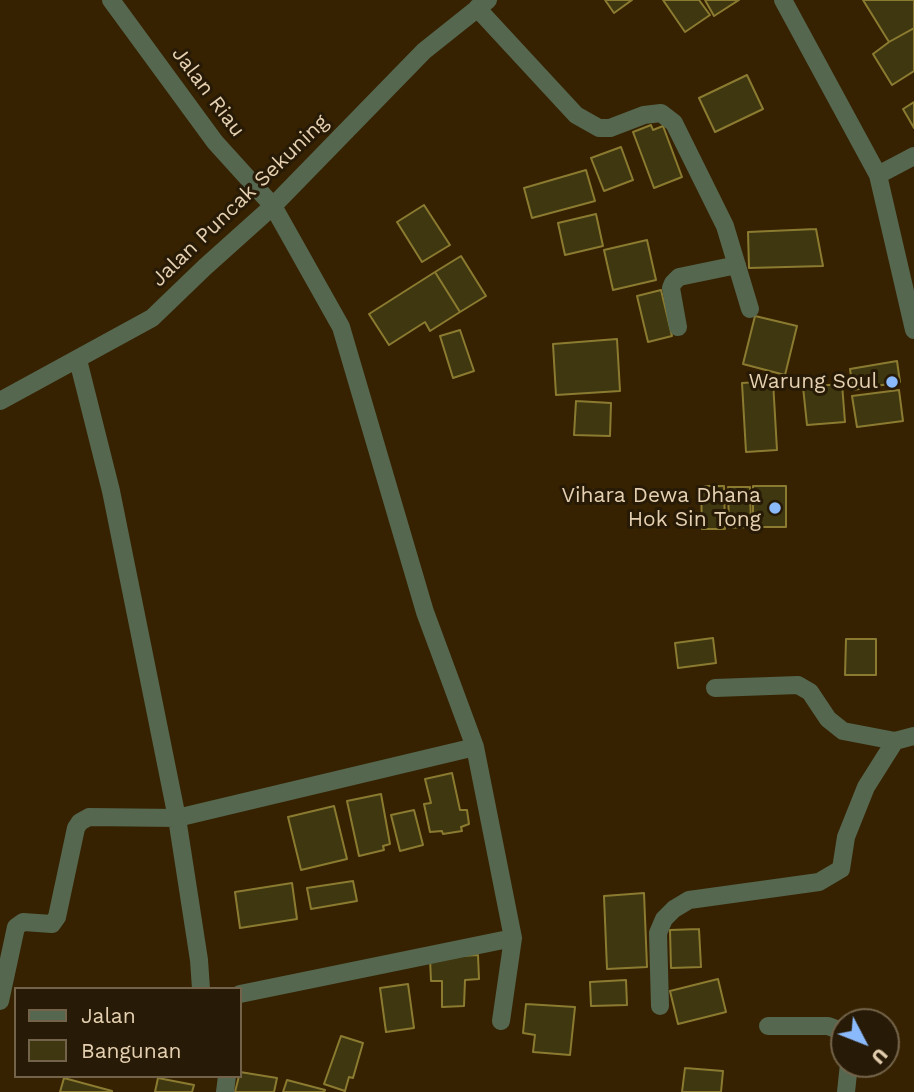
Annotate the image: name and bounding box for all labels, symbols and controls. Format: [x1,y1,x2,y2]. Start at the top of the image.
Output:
street label: Jalan Riau [166,42,250,142]
street label: Jalan Puncak Sekuning [146,110,334,292]
place label: Warung Soul [748,369,878,395]
marker: Warung Soul [884,374,900,390]
place label: Vihara Dewa Dhana Hok Sin Tong [561,483,761,533]
marker: Vihara Dewa Dhana Hok Sin Tong [767,500,783,516]
legend [14,987,242,1078]
text: Jalan [81,1003,136,1028]
north arrow [830,1008,900,1078]
text: Bangunan [81,1038,182,1063]
text: U [866,1043,893,1069]

